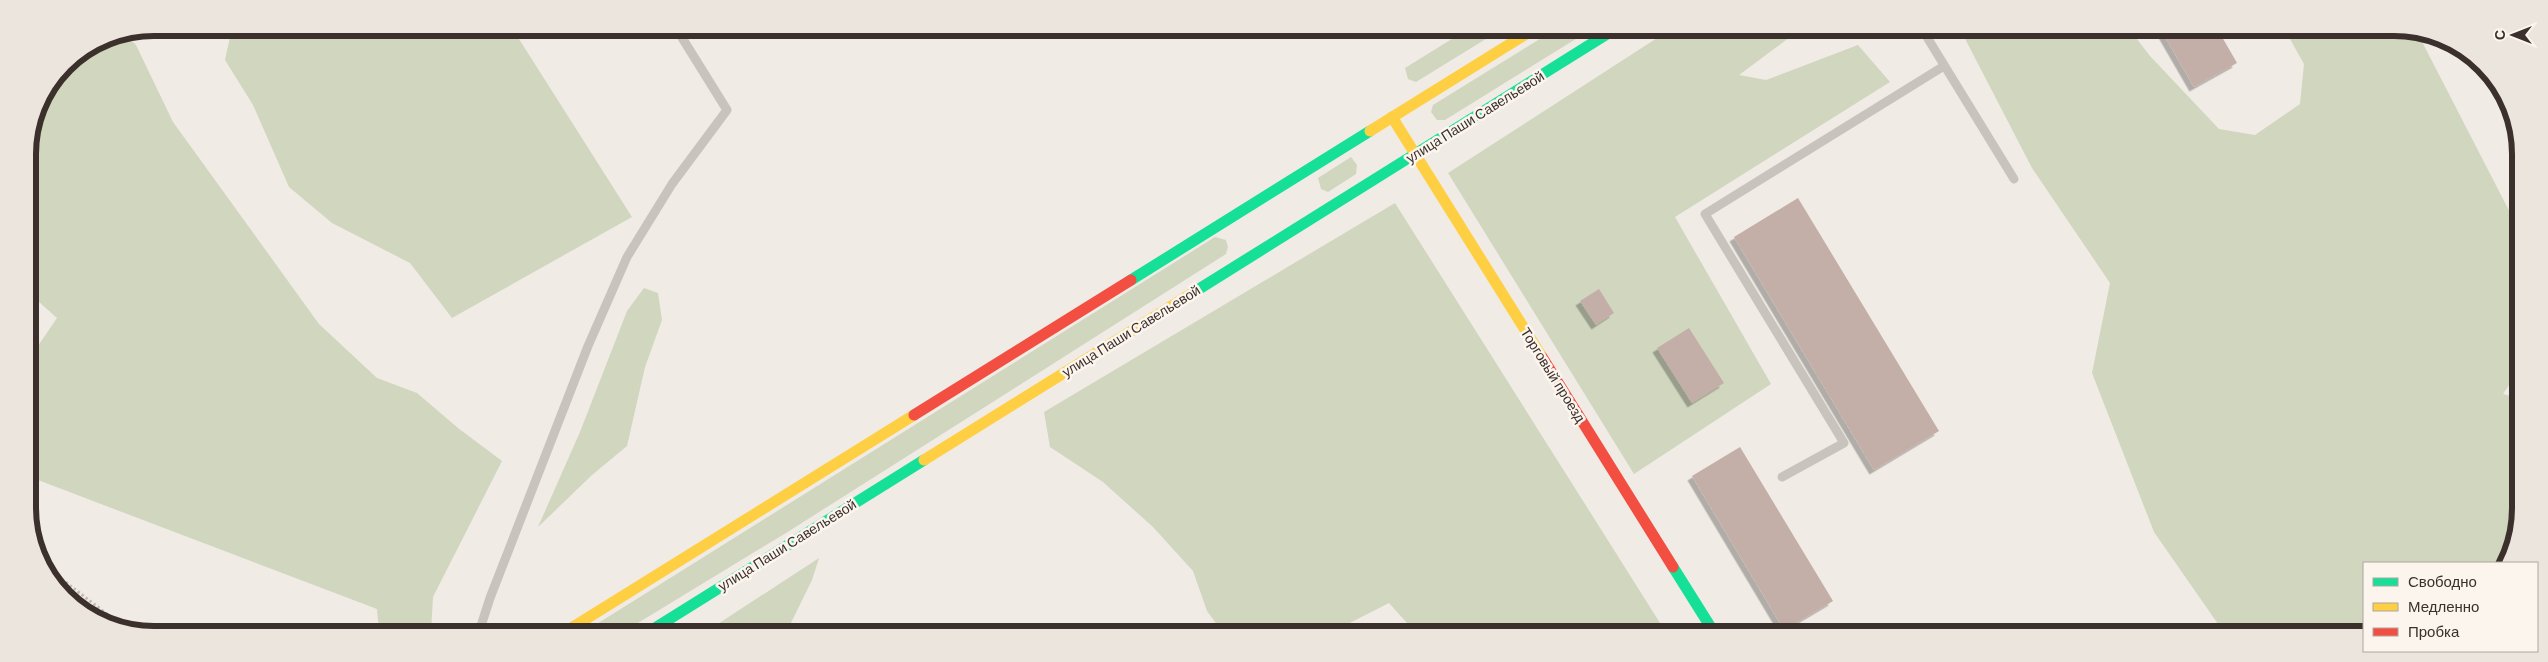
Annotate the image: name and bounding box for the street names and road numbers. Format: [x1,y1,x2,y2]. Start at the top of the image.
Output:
street label: улица Паши Савельевой [1402,67,1547,166]
street label: улица Паши Савельевой [1058,281,1203,380]
street label: Торговый проезд [1517,324,1589,425]
street label: улица Паши Савельевой [714,495,859,594]

